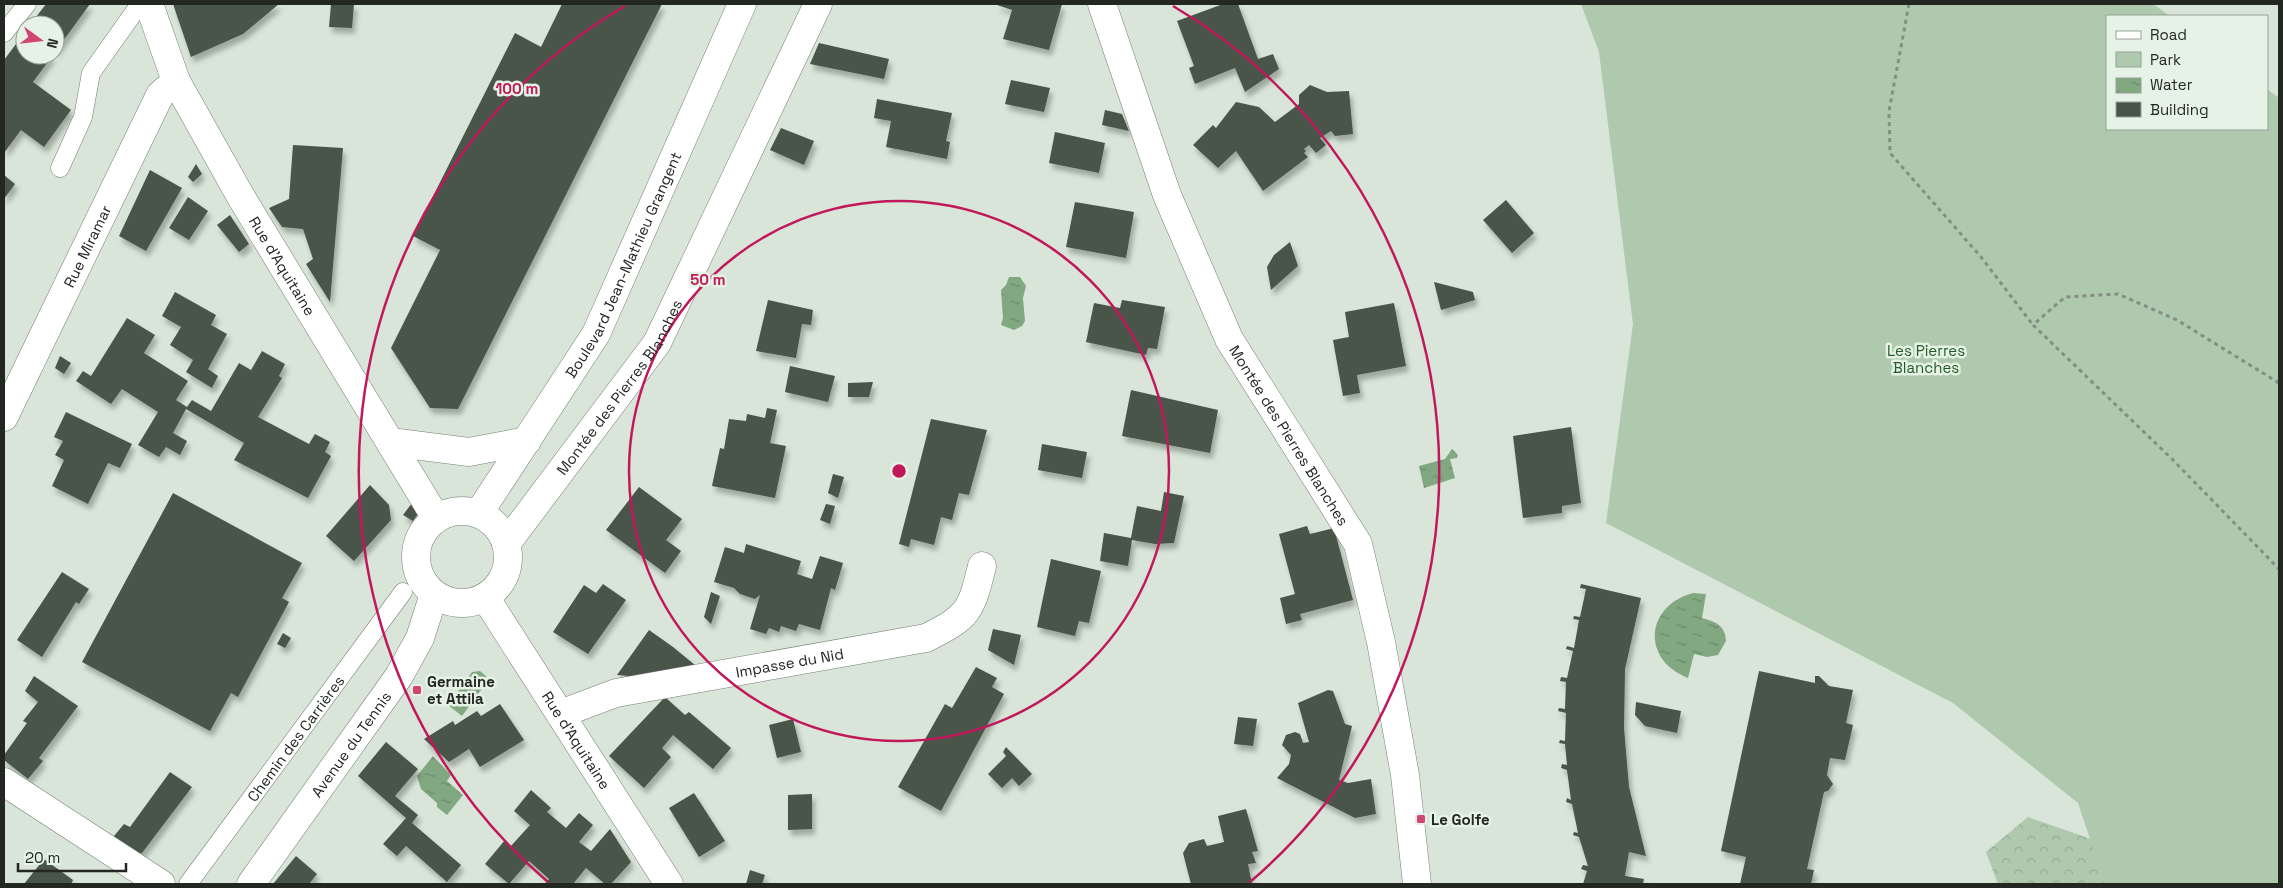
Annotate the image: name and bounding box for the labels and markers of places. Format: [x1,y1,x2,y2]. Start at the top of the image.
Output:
centre of rings [890,462,908,480]
place label: Germaine et Attila [427,672,495,708]
marker: Germaine et Attila [411,684,423,696]
place label: Le Golfe [1431,810,1490,829]
marker: Le Golfe [1415,813,1427,825]

